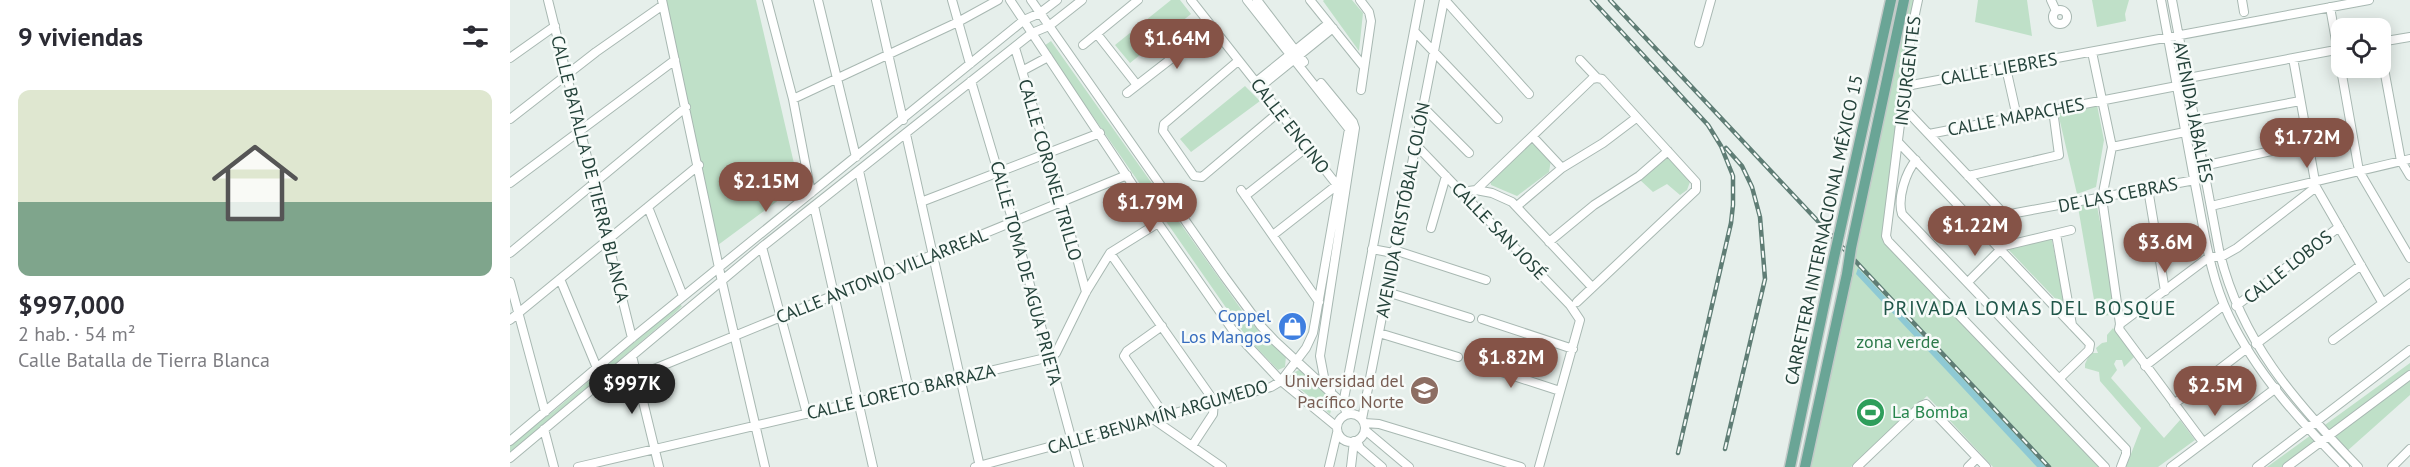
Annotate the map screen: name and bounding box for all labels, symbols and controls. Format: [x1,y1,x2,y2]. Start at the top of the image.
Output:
street label: INSURGENTES [1889,15,1926,127]
map controls [2331,18,2391,78]
button: locate [2331,18,2391,78]
pin: $1.64M [1128,19,1226,70]
text: 9 viviendas [18,20,143,53]
icon: filters [459,20,492,53]
text: $1.64M [1144,25,1210,51]
street label: CALLE BATALLA DE TIERRA BLANCA [546,33,635,305]
street label: AVENIDA JABALÍES [2169,39,2218,184]
street label: CALLE LIEBRES [1939,47,2059,90]
street label: CALLE ENCINO [1246,73,1335,178]
street label: CARRETERA INTERNACIONAL MÉXICO 15 [1779,73,1868,387]
street label: CALLE CORONEL TRILLO [1014,76,1087,263]
street label: CALLE MAPACHES [1946,92,2086,141]
street label: AVENIDA CRISTÓBAL COLÓN [1370,100,1435,320]
pin: $1.72M [2258,118,2356,169]
text: $1.72M [2274,124,2340,150]
icon: home [201,129,309,237]
street label: CALLE TOMA DE AGUA PRIETA [985,158,1068,388]
pin: $2.15M [717,162,815,213]
text: $2.15M [733,168,799,194]
street label: DE LAS CEBRAS [2056,172,2180,217]
street label: CALLE SAN JOSÉ [1447,177,1552,284]
pin: $1.79M [1101,183,1199,234]
text: $1.79M [1117,189,1183,215]
pin: $1.22M [1926,206,2024,257]
text: $1.22M [1942,212,2008,238]
street label: CALLE ANTONIO VILLARREAL [773,222,991,329]
pin: $3.6M [2123,223,2207,274]
street label: CALLE LOBOS [2239,225,2337,308]
text: $3.6M [2138,229,2192,255]
text: $997,000 [18,288,125,321]
district label: PRIVADA LOMAS DEL BOSQUE [1883,295,2177,321]
place label: Coppel Los Mangos [1181,304,1272,348]
shop icon: Coppel Los Mangos [1276,310,1308,342]
text: 2 hab. · 54 m² [18,321,136,347]
park label: zona verde [1856,330,1940,353]
pin: $1.82M [1462,338,1560,389]
text: $1.82M [1478,344,1544,370]
text: Calle Batalla de Tierra Blanca [18,347,270,373]
street label: CALLE LORETO BARRAZA [804,359,998,424]
pin: $997K [590,364,674,415]
pin: $2.5M [2173,366,2257,417]
place label: Universidad del Pacífico Norte [1284,369,1405,413]
text: $997K [603,370,661,396]
text: $2.5M [2188,372,2242,398]
street label: CALLE BENJAMÍN ARGUMEDO [1045,374,1271,459]
school or university icon: Universidad del Pacífico Norte [1409,375,1441,407]
sports icon: La Bomba [1855,396,1887,428]
place label: La Bomba [1892,400,1968,423]

